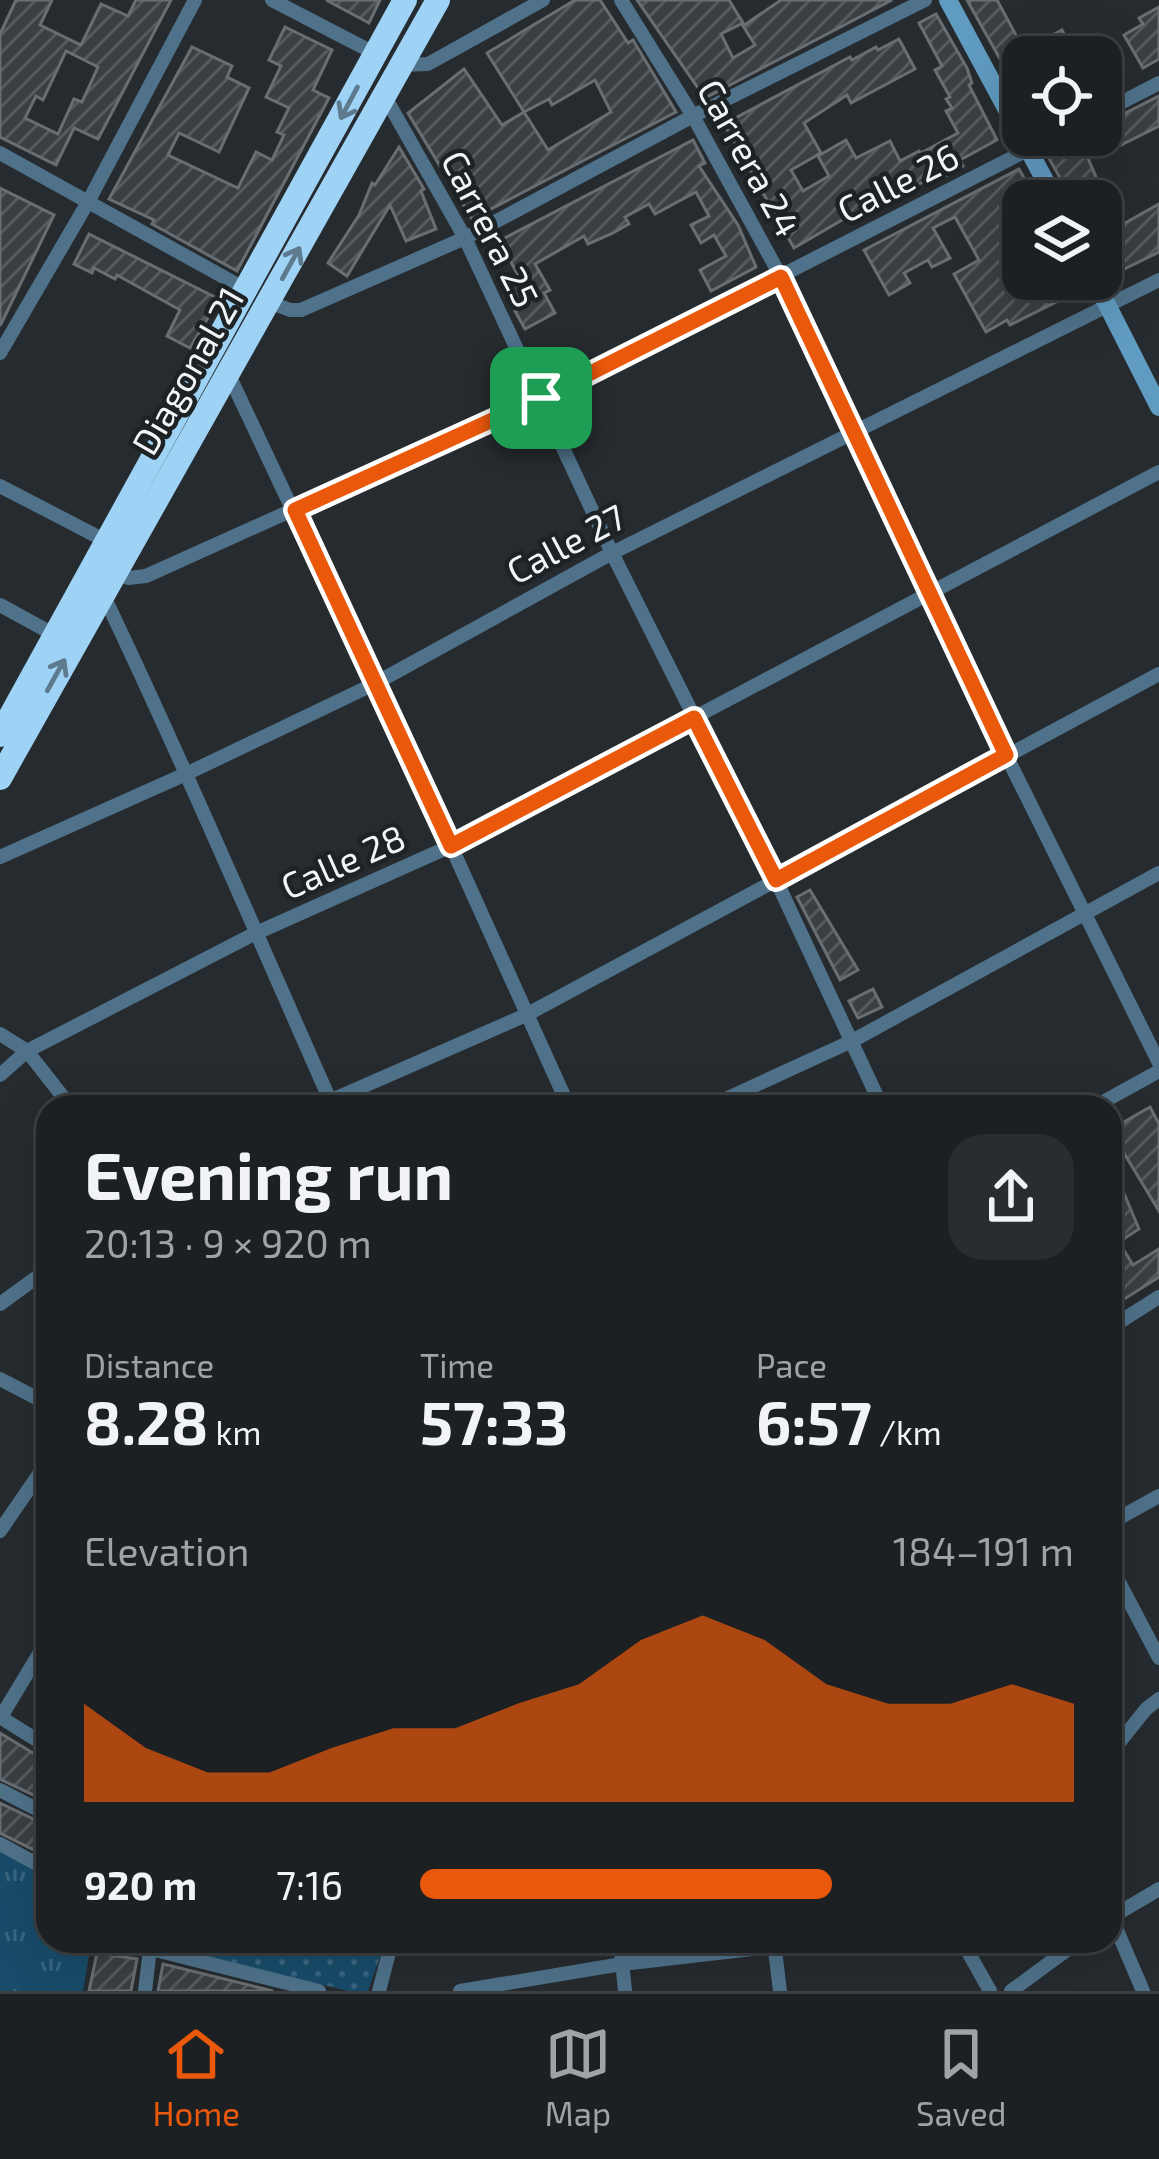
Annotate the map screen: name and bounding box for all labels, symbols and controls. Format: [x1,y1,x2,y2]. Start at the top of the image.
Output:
map controls [1002,36,1122,300]
button: locate [1002,36,1122,156]
street label: Carrera 24 [690,71,811,243]
one-way arrow [337,84,360,119]
street label: Calle 26 [830,133,965,230]
street label: Carrera 25 [434,143,549,314]
button: layers [1002,180,1122,300]
one-way arrow [280,247,303,282]
street label: Diagonal 21 [122,279,252,462]
pin [490,347,592,449]
icon: arrive [508,365,574,431]
street label: Calle 27 [499,494,632,592]
one-way arrow [45,658,68,693]
street label: Calle 28 [274,814,411,907]
text: Evening run [84,1134,453,1213]
button: share [948,1134,1074,1260]
text: 20:13 · 9 × 920 m [84,1219,372,1266]
text: Distance [84,1345,214,1385]
text: Time [420,1345,494,1385]
text: Pace [756,1345,827,1385]
text: 8.28 [84,1385,208,1457]
text: 57:33 [420,1385,568,1457]
text: 6:57 [756,1385,872,1457]
text: km [208,1412,261,1452]
text: /km [872,1412,942,1452]
text: Elevation [84,1527,249,1574]
text: 184–191 m [893,1527,1074,1574]
text: 920 m [84,1861,197,1908]
text: 7:16 [276,1861,343,1908]
tab: Home [152,2021,240,2133]
tab: Map [545,2021,611,2133]
tab: Saved [916,2021,1007,2133]

